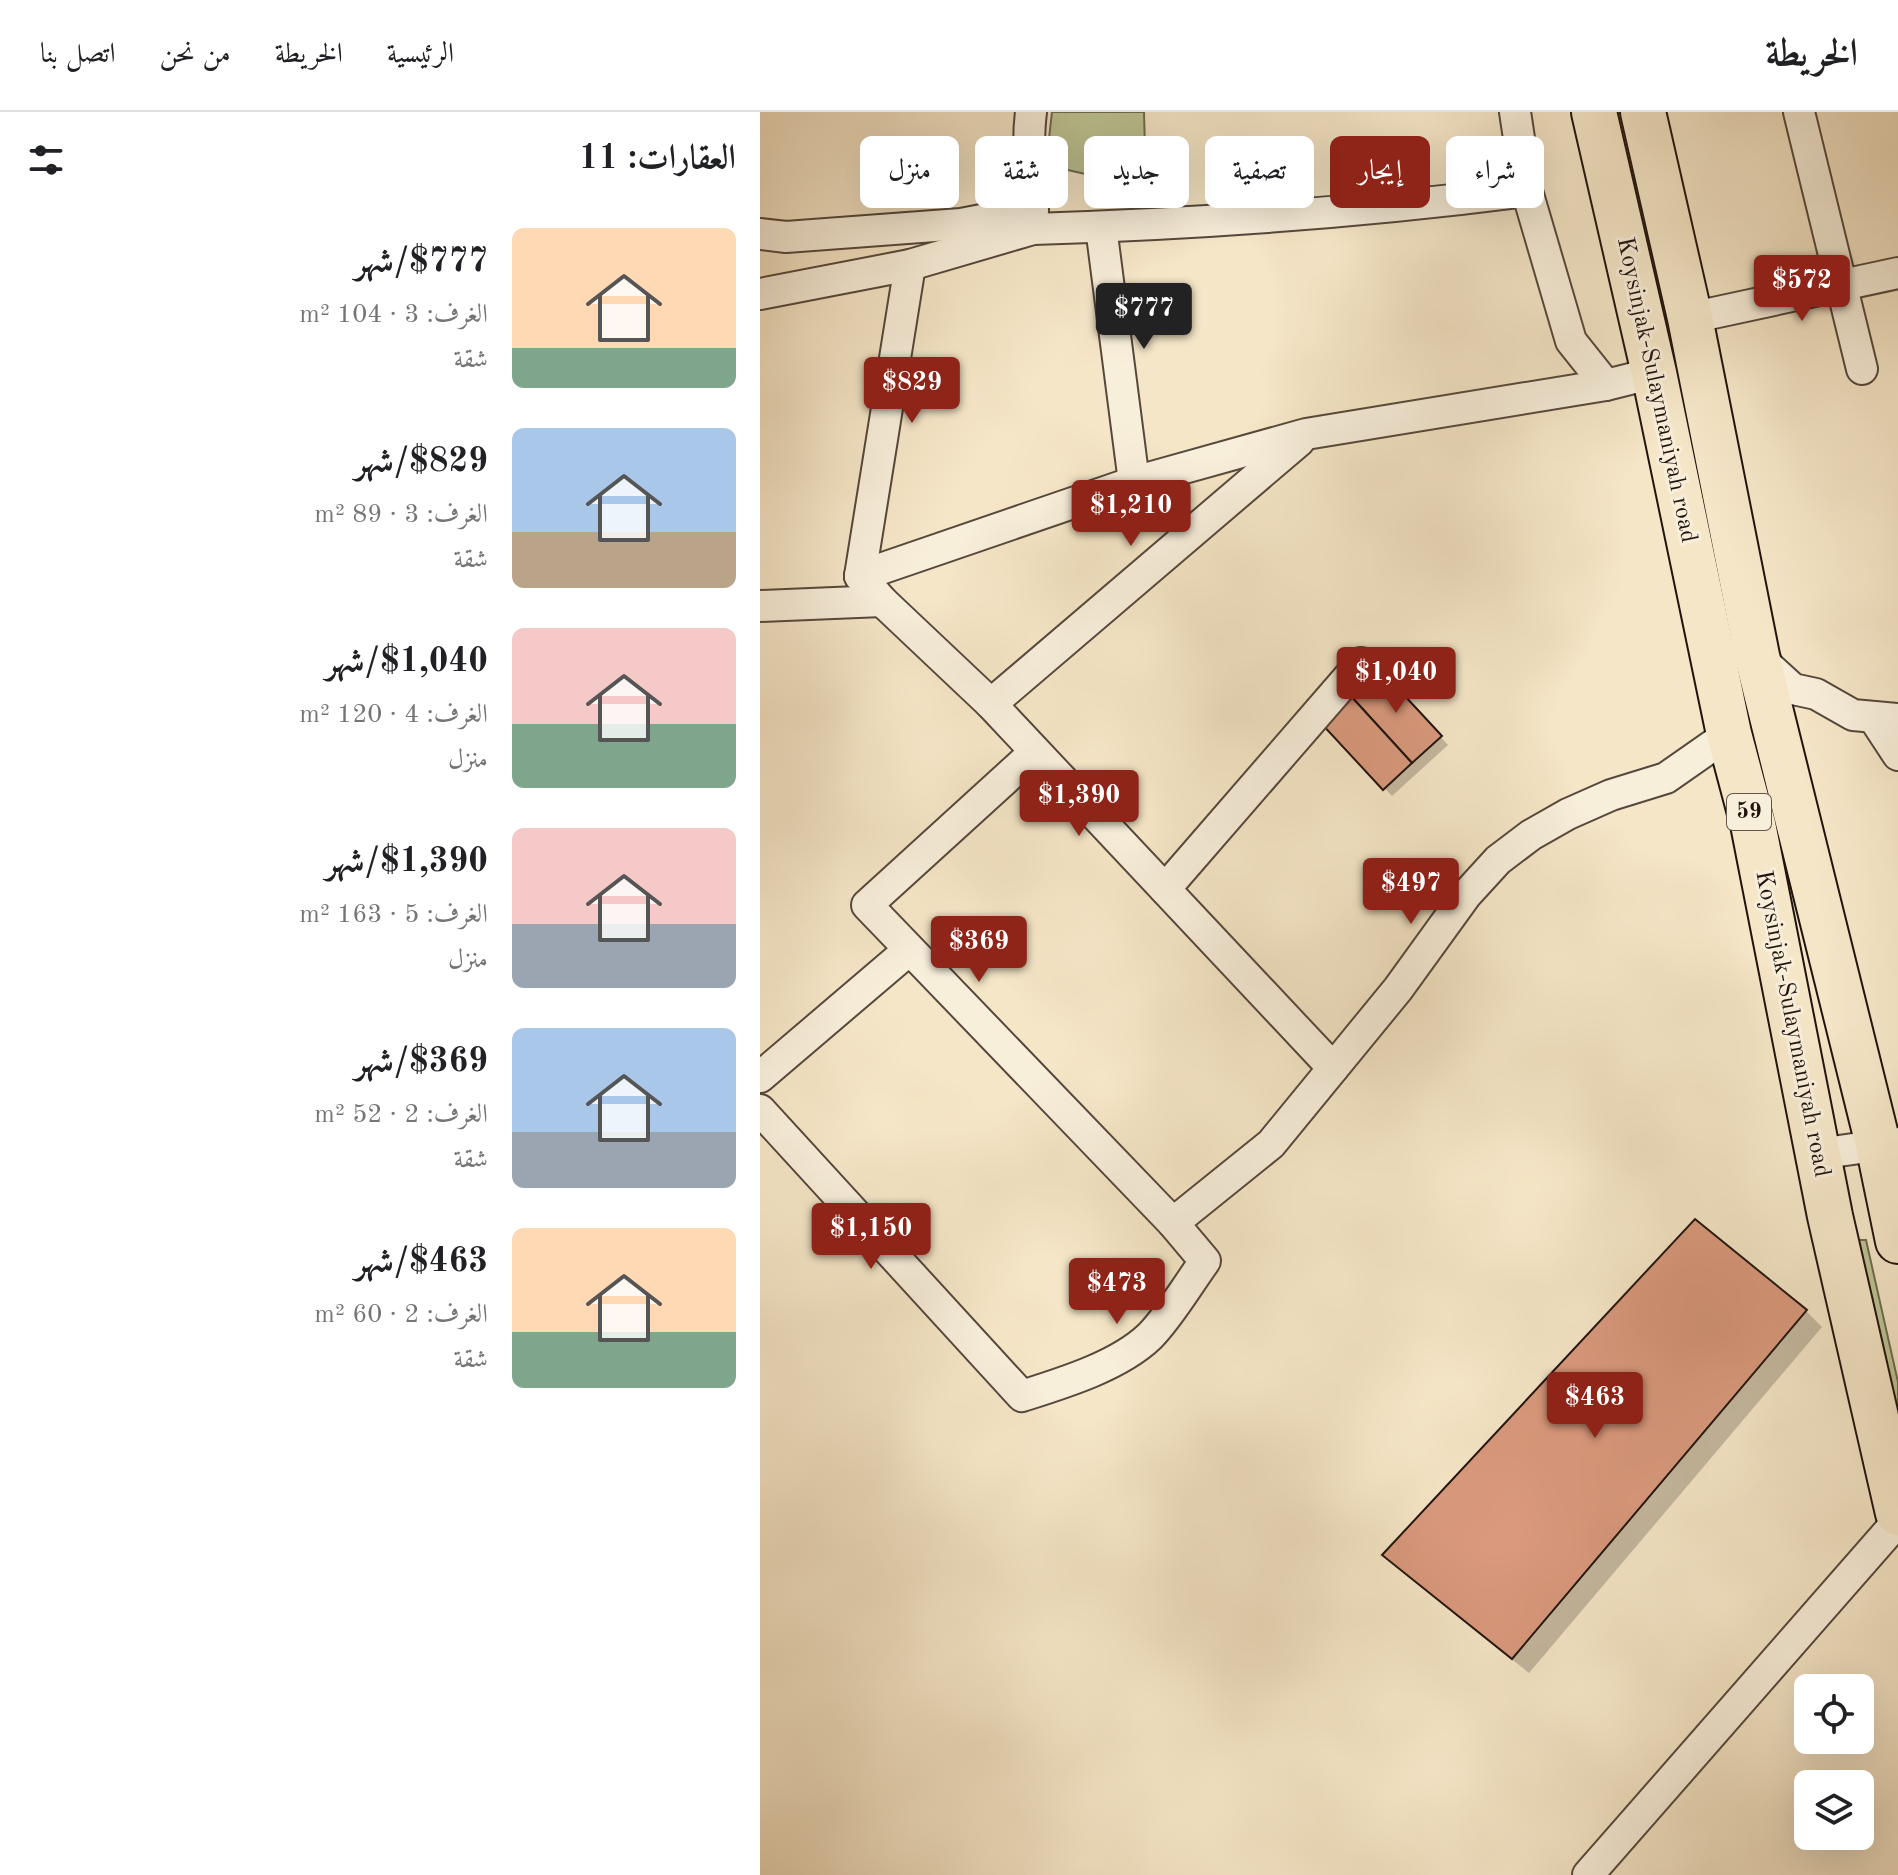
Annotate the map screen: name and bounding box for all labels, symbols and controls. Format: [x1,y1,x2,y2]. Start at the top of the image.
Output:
text: الخريطة [1766,36,1858,74]
text: اتصل بنا [40,41,116,69]
text: من نحن [160,41,231,69]
text: الخريطة [275,41,343,69]
text: الرئيسية [387,41,454,69]
chip: منزل [860,136,959,208]
chip: شقة [975,136,1068,208]
chip: جديد [1084,136,1189,208]
chip: تصفية [1205,136,1314,208]
chip: إيجار [1330,136,1430,208]
chip: شراء [1446,136,1544,208]
icon: filters [24,138,68,182]
text: العقارات: 11 [579,142,736,176]
street label: Koysinjak-Sulaymaniyah road [1612,235,1700,545]
text: $777/شهر [355,245,488,279]
pin: $572 [1755,255,1849,323]
icon: home [576,260,672,356]
text: $572 [1772,268,1832,294]
pin: $777 [1097,283,1191,351]
text: $777 [1114,296,1174,322]
text: الغرف: 3 · 104 m² [299,302,488,328]
text: شقة [454,347,488,373]
pin: $829 [865,357,959,425]
text: $829 [882,370,942,396]
text: $829/شهر [355,445,488,479]
icon: home [576,460,672,556]
pin: $1,210 [1066,480,1196,548]
text: $1,210 [1090,493,1172,519]
text: الغرف: 3 · 89 m² [314,502,488,528]
text: شقة [454,547,488,573]
text: $1,040/شهر [326,645,488,679]
pin: $1,040 [1331,647,1461,715]
icon: home [576,660,672,756]
text: $1,040 [1355,660,1437,686]
text: الغرف: 4 · 120 m² [299,702,488,728]
text: منزل [448,747,488,773]
pin: $1,390 [1014,770,1144,838]
text: $1,390 [1038,783,1120,809]
road number: 59 [1727,794,1771,830]
text: $1,390/شهر [326,845,488,879]
pin: $497 [1364,858,1458,926]
icon: home [576,860,672,956]
street label: Koysinjak-Sulaymaniyah road [1750,869,1834,1179]
text: $497 [1381,871,1441,897]
text: الغرف: 5 · 163 m² [299,902,488,928]
pin: $369 [932,916,1026,984]
text: $369 [949,929,1009,955]
text: منزل [448,947,488,973]
text: $369/شهر [355,1045,488,1079]
icon: home [576,1060,672,1156]
text: الغرف: 2 · 52 m² [314,1102,488,1128]
text: شقة [454,1147,488,1173]
pin: $1,150 [806,1203,936,1271]
text: $1,150 [830,1216,912,1242]
text: $463/شهر [355,1245,488,1279]
pin: $473 [1070,1258,1164,1326]
icon: home [576,1260,672,1356]
text: $473 [1087,1271,1147,1297]
text: الغرف: 2 · 60 m² [314,1302,488,1328]
text: شقة [454,1347,488,1373]
pin: $463 [1548,1372,1642,1440]
text: $463 [1565,1385,1625,1411]
map controls [1794,1674,1874,1850]
button: locate [1794,1674,1874,1754]
button: layers [1794,1770,1874,1850]

